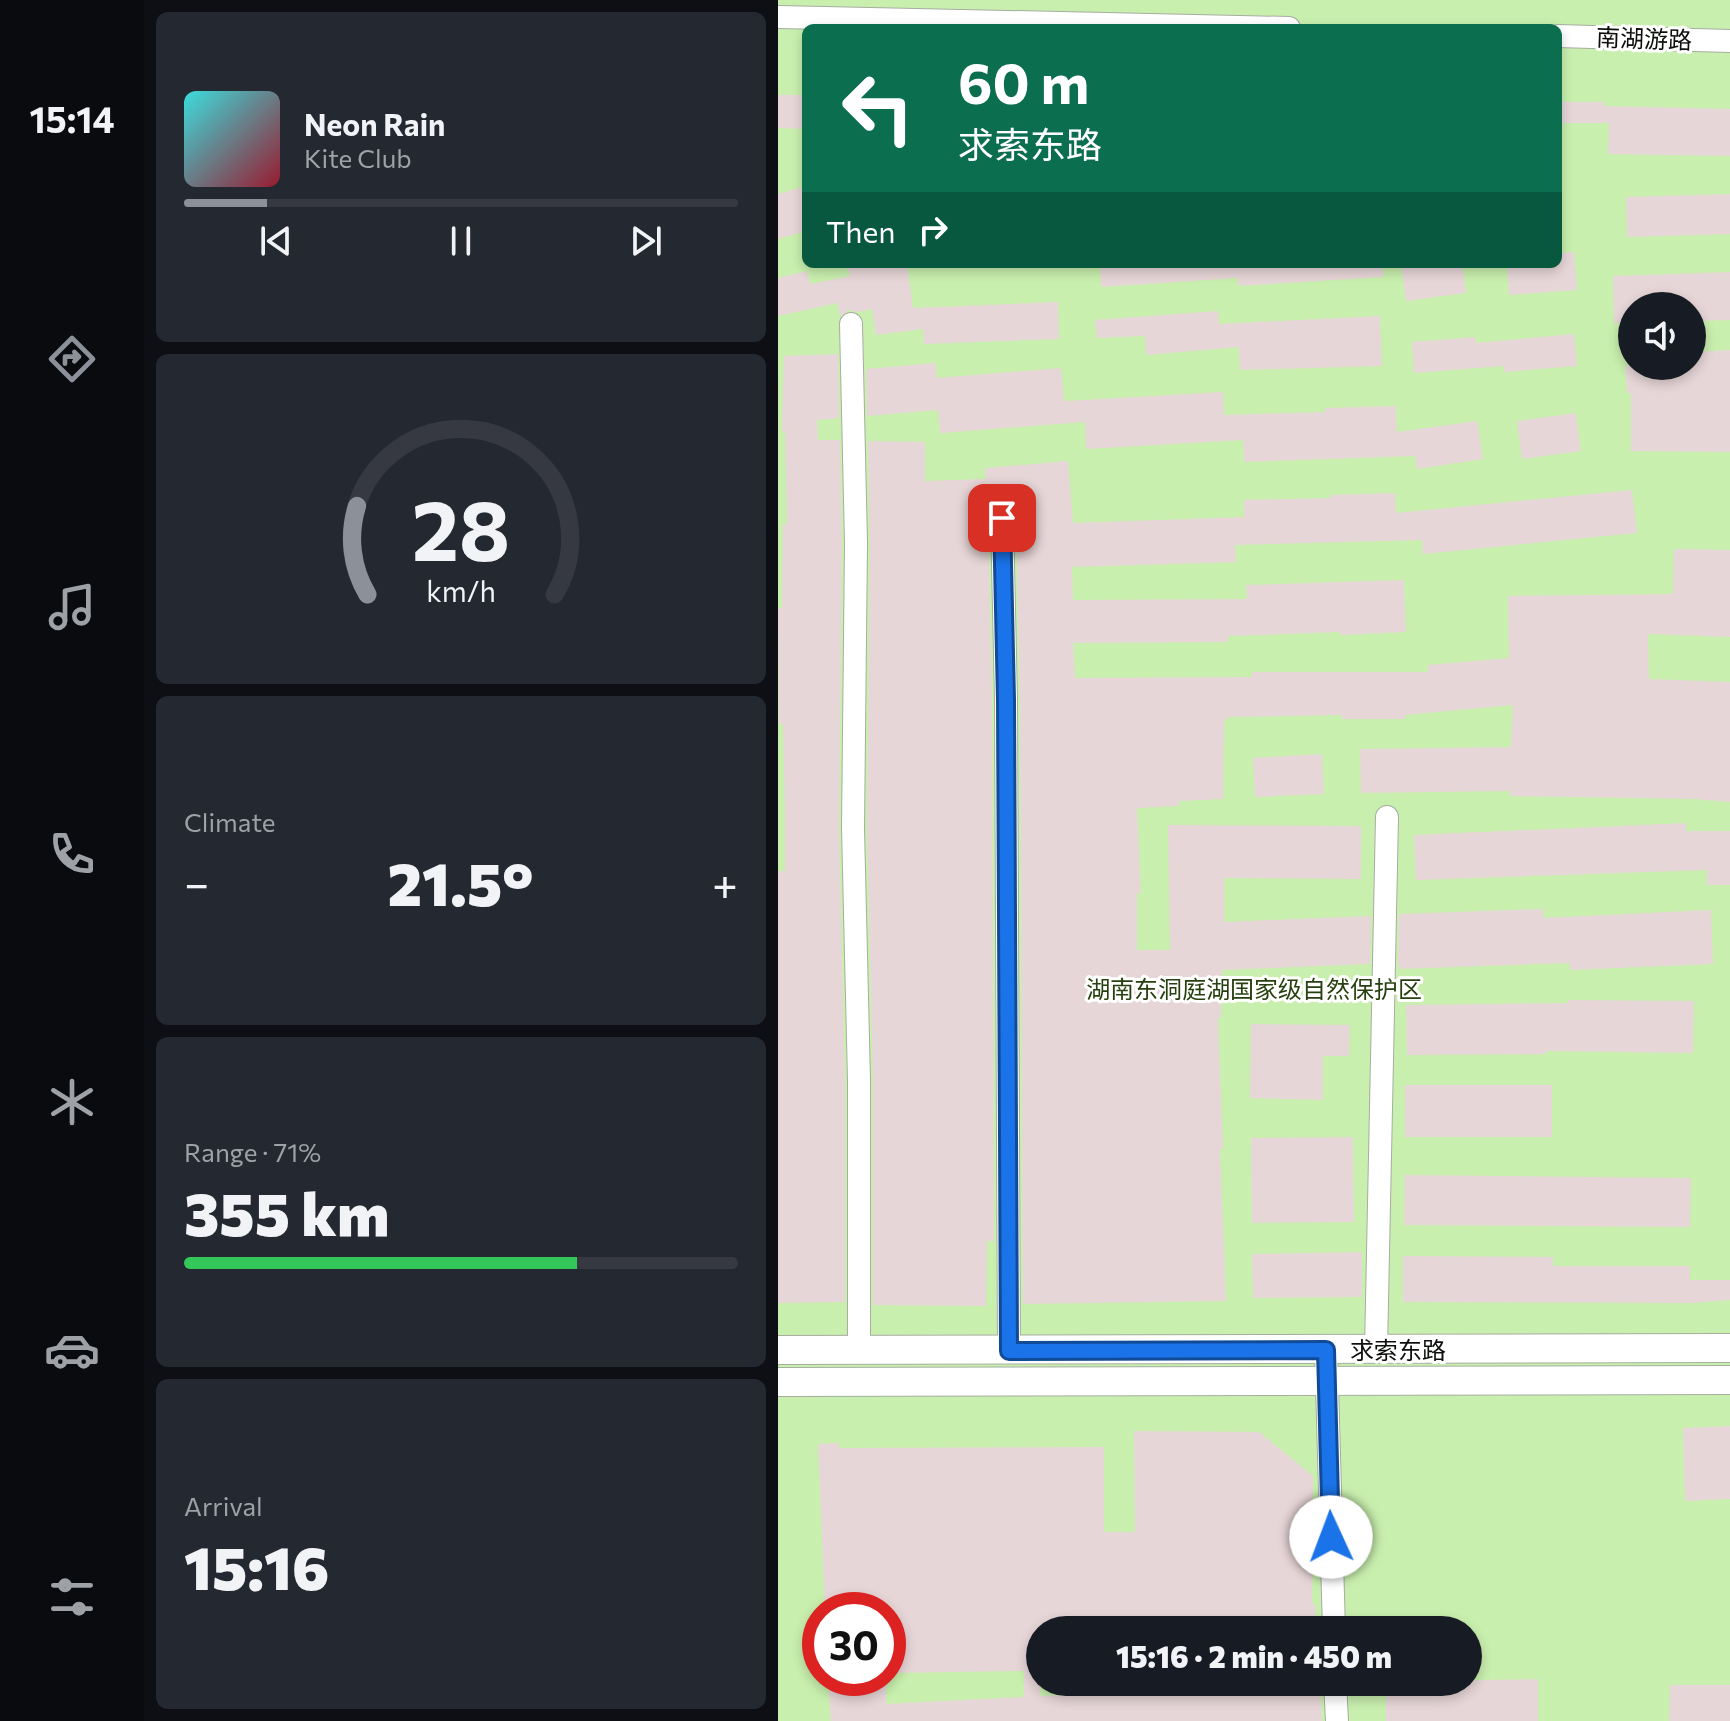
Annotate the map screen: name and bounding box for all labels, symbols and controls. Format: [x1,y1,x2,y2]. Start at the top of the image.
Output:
street label: 南湖游路 [1596,22,1692,54]
text: 60 m [958,47,1089,116]
icon: left [826,56,930,160]
text: 15:14 [29,96,115,140]
text: Neon Rain [304,105,445,142]
text: 求索东路 [958,121,1102,165]
text: Kite Club [304,142,412,173]
icon: right [911,208,955,252]
text: Then [826,212,895,249]
icon: previous [254,219,298,263]
icon: pause [439,219,483,263]
icon: next [624,219,668,263]
map controls [1618,292,1706,380]
button: sound [1618,292,1706,380]
icon: directions [44,331,100,387]
text: 28 [412,475,510,577]
pin [968,484,1036,552]
icon: arrive [980,496,1024,540]
text: km/h [426,573,496,608]
icon: music [44,579,100,635]
text: Climate [184,806,276,837]
icon: phone [44,826,100,882]
text: 21.5° [387,845,534,918]
text: − [184,855,209,909]
text: + [712,855,738,909]
park label: 湖南东洞庭湖国家级自然保护区 [1086,974,1422,1003]
icon: climate [44,1074,100,1130]
text: Range · 71% [184,1136,321,1167]
text: 355 km [184,1175,389,1248]
icon: car [44,1322,100,1378]
street label: 求索东路 [1350,1335,1446,1364]
text: Arrival [184,1490,263,1521]
position arrow [1289,1495,1373,1579]
text: 15:16 [184,1529,329,1602]
icon: filters [44,1569,100,1625]
speed limit sign: 30 [802,1592,906,1696]
text: 15:16 · 2 min · 450 m [1116,1637,1392,1674]

